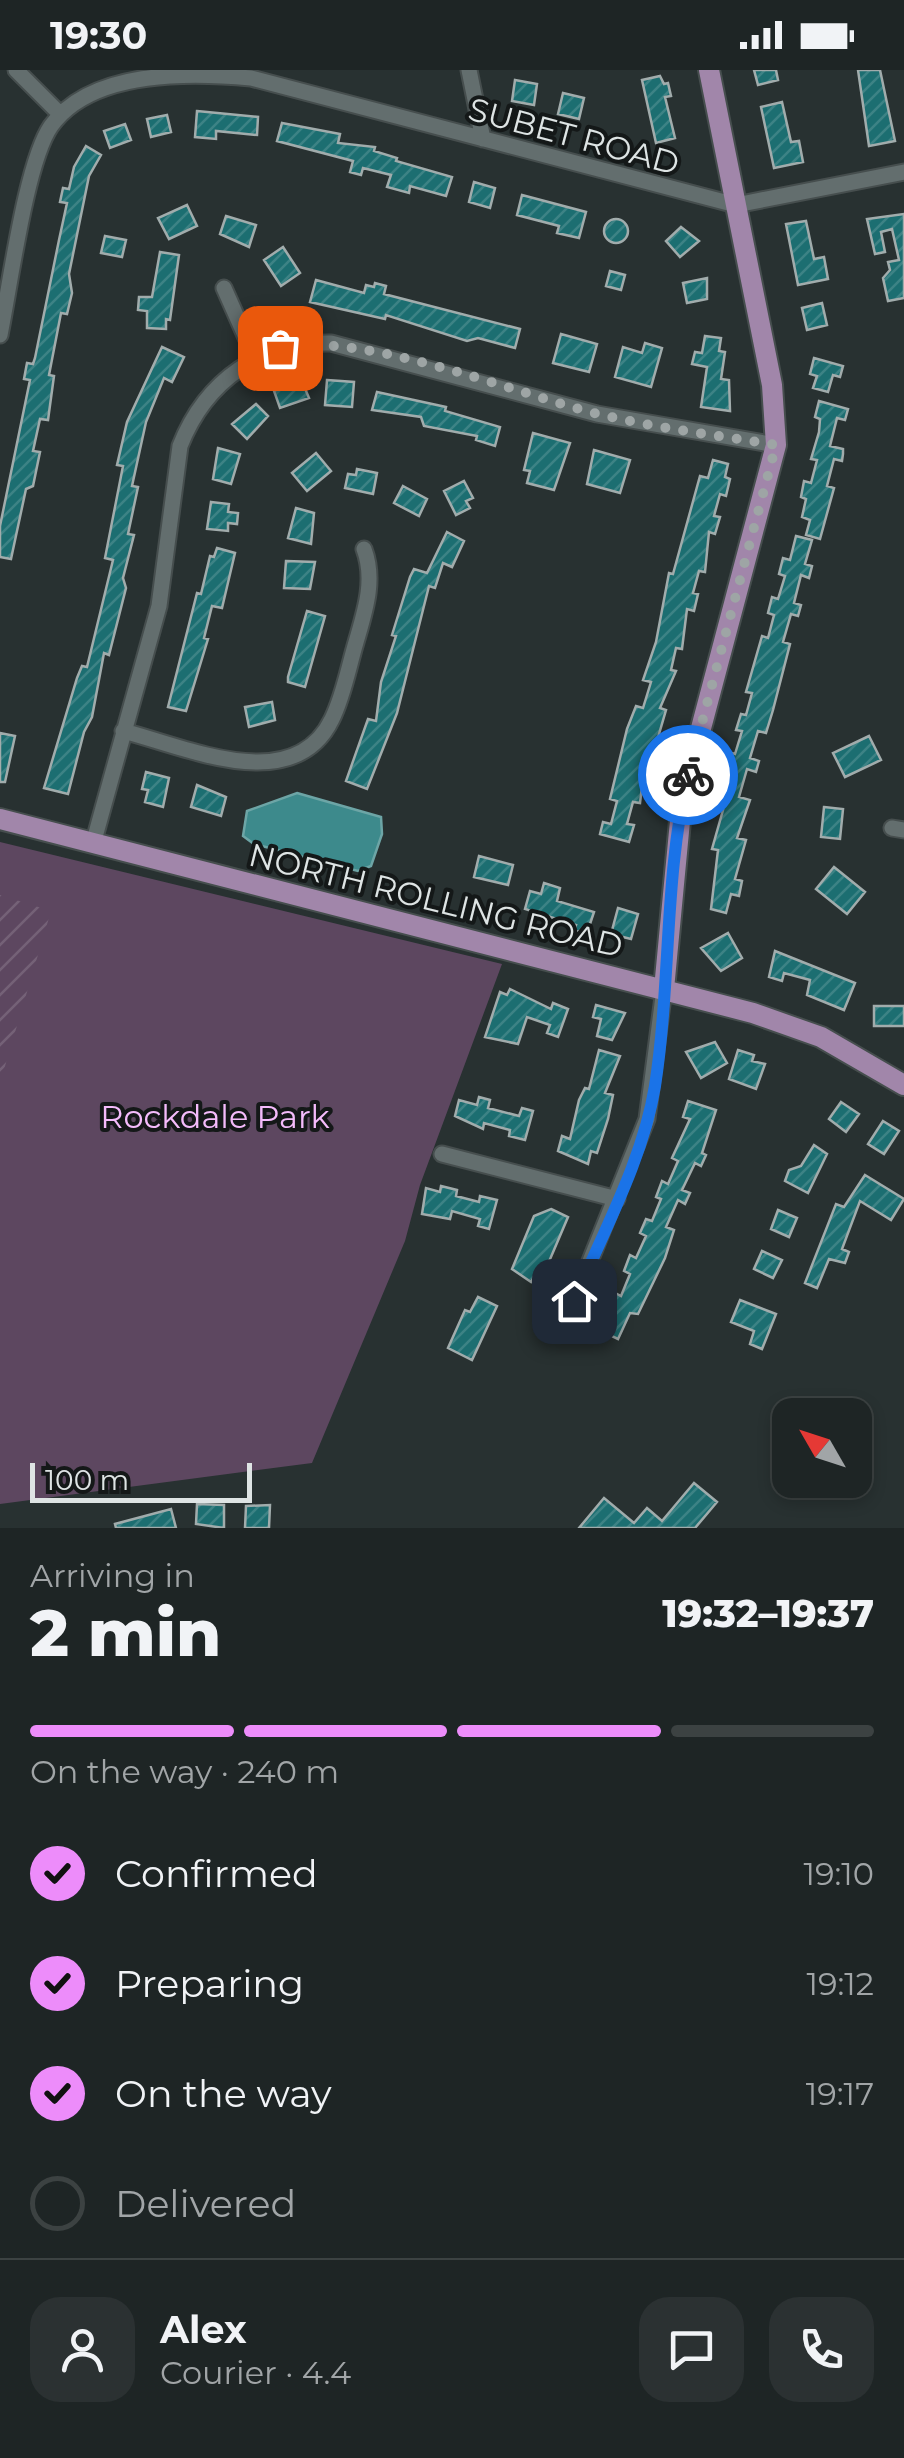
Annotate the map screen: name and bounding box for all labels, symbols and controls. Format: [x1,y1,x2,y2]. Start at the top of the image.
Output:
text: 19:30 [50,12,147,59]
street label: SUBET ROAD [464,89,684,183]
pin [238,306,323,391]
icon: bag [253,321,308,376]
courier [638,725,738,825]
icon: bike [661,748,716,803]
street label: NORTH ROLLING ROAD [245,835,627,965]
park label: Rockdale Park [100,1097,330,1136]
pin [532,1259,617,1344]
icon: home [547,1274,602,1329]
north arrow [772,1398,872,1498]
map controls [772,1398,872,1498]
scale bar [30,1458,252,1502]
text: 100 m [45,1463,129,1497]
text: Arriving in [30,1556,195,1595]
text: 19:32–19:37 [662,1590,874,1637]
text: 2 min [30,1593,221,1672]
text: On the way · 240 m [30,1752,339,1791]
icon: check [30,1846,85,1901]
text: Confirmed [115,1850,318,1897]
text: 19:10 [803,1854,874,1893]
icon: check [30,1956,85,2011]
text: Preparing [115,1960,304,2007]
text: 19:12 [806,1964,874,2003]
icon: check [30,2066,85,2121]
text: On the way [115,2070,332,2117]
text: 19:17 [806,2074,874,2113]
text: Delivered [115,2180,296,2227]
button: person [30,2297,135,2402]
button: chat [639,2297,744,2402]
button: phone [769,2297,874,2402]
text: Alex [160,2306,247,2353]
text: Courier · 4.4 [160,2353,351,2392]

